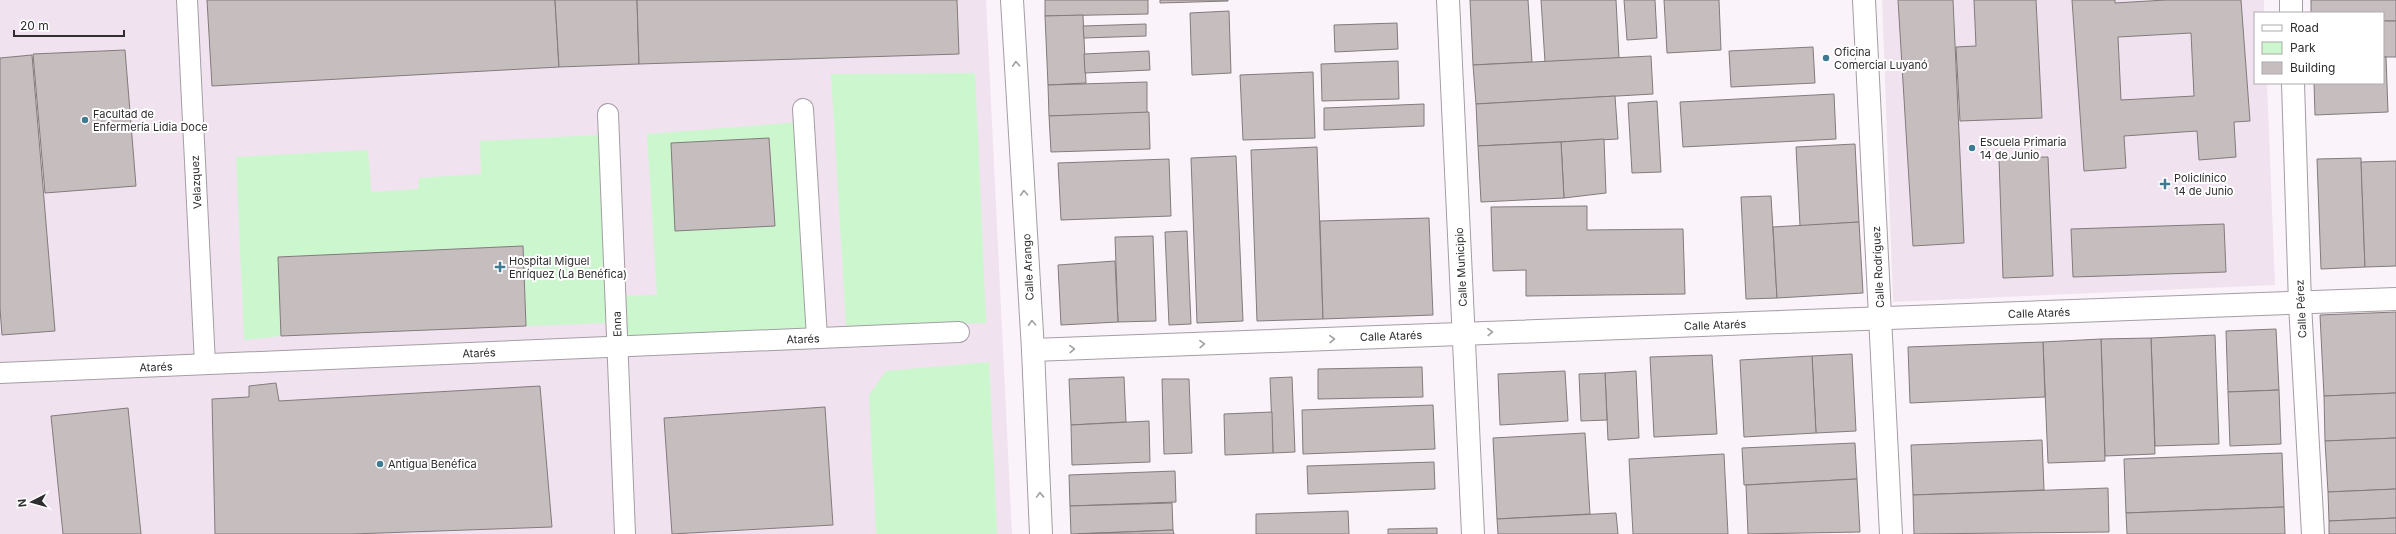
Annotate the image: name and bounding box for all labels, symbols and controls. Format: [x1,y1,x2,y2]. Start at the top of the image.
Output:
scale bar [14,12,124,38]
legend [2254,12,2384,84]
text: 20 m [20,18,49,33]
text: Road [2290,20,2319,35]
text: Park [2290,40,2316,55]
place label: Oficina Comercial Luyanó [1834,45,1928,72]
marker: Oficina Comercial Luyanó [1821,53,1831,63]
text: Building [2290,60,2335,75]
one-way arrow [1012,61,1020,67]
place label: Facultad de Enfermería Lidia Doce [93,107,208,134]
marker: Facultad de Enfermería Lidia Doce [80,115,90,125]
place label: Escuela Primaria 14 de Junio [1980,135,2067,162]
marker: Escuela Primaria 14 de Junio [1967,143,1977,153]
street label: Velazquez [188,155,204,209]
place label: Policlínico 14 de Junio [2174,171,2234,198]
marker: Policlínico 14 de Junio [2159,178,2171,190]
one-way arrow [1019,190,1028,196]
street label: Calle Municipio [1452,226,1470,307]
street label: Calle Rodríguez [1869,226,1887,308]
street label: Calle Arango [1019,233,1037,301]
place label: Hospital Miguel Enríquez (La Benéfica) [509,254,627,281]
marker: Hospital Miguel Enríquez (La Benéfica) [494,261,506,273]
street label: Calle Pérez [2292,279,2310,339]
street label: Calle Atarés [2008,305,2071,321]
street label: Enna [610,311,624,337]
street label: Calle Atarés [1684,317,1747,333]
one-way arrow [1027,320,1036,326]
street label: Calle Atarés [1360,328,1423,344]
one-way arrow [1487,328,1493,337]
street label: Atarés [786,331,820,347]
one-way arrow [1329,334,1335,343]
one-way arrow [1199,339,1205,348]
street label: Atarés [462,345,496,361]
one-way arrow [1069,345,1075,353]
street label: Atarés [139,359,173,375]
place label: Antigua Benéfica [388,457,477,471]
marker: Antigua Benéfica [375,459,385,469]
north arrow [12,482,52,522]
one-way arrow [1035,492,1044,498]
text: N [15,498,29,508]

